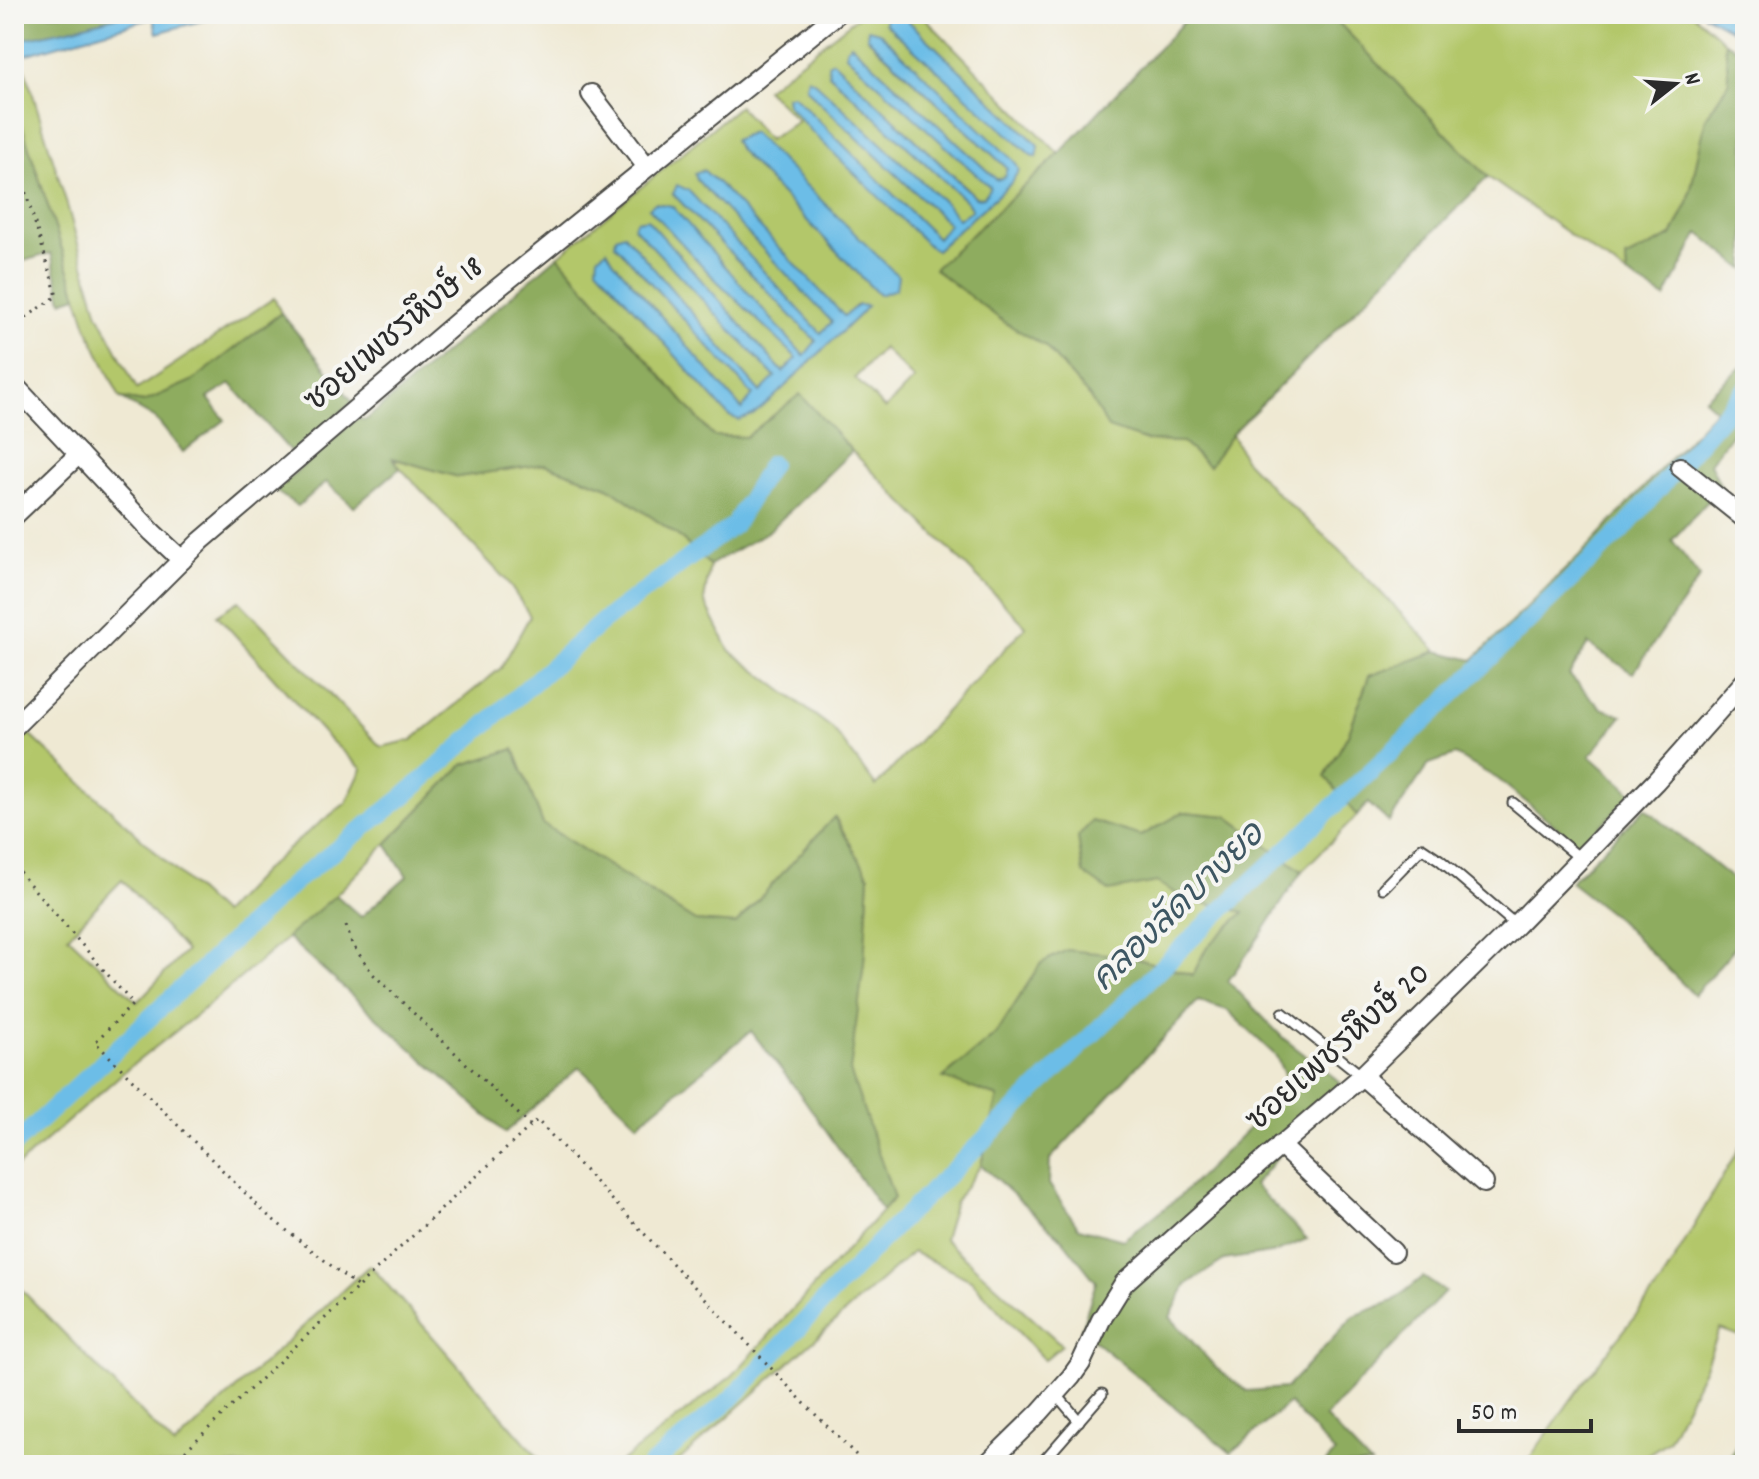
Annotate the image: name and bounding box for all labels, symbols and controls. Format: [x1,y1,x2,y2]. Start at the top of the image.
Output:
north arrow [1635,44,1715,124]
text: N [1674,69,1707,89]
street label: ซอยเพชรหึงษ์ 18 [294,245,496,425]
water label: คลองลัดบางยอ [1082,812,1279,1004]
street label: ซอยเพชรหึงษ์ 20 [1236,951,1442,1144]
scale bar [1459,1383,1591,1433]
text: 50 m [1471,1397,1517,1431]

